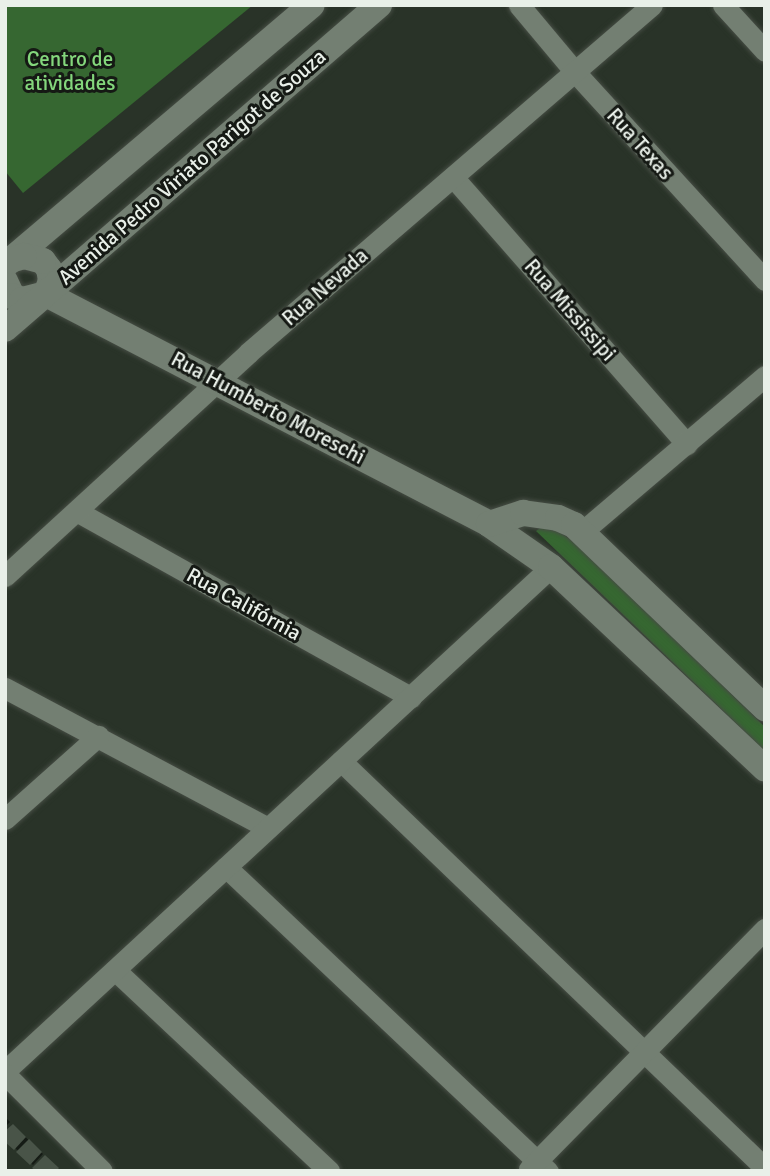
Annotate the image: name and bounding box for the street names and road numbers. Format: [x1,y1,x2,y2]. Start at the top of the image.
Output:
street label: Avenida Pedro Viriato Parigot de Souza [53,44,331,290]
street label: Rua Texas [601,103,679,185]
street label: Rua Nevada [277,243,373,331]
street label: Rua Mississipi [519,254,621,366]
street label: Rua Humberto Moreschi [167,346,369,470]
street label: Rua Califórnia [182,562,306,646]

